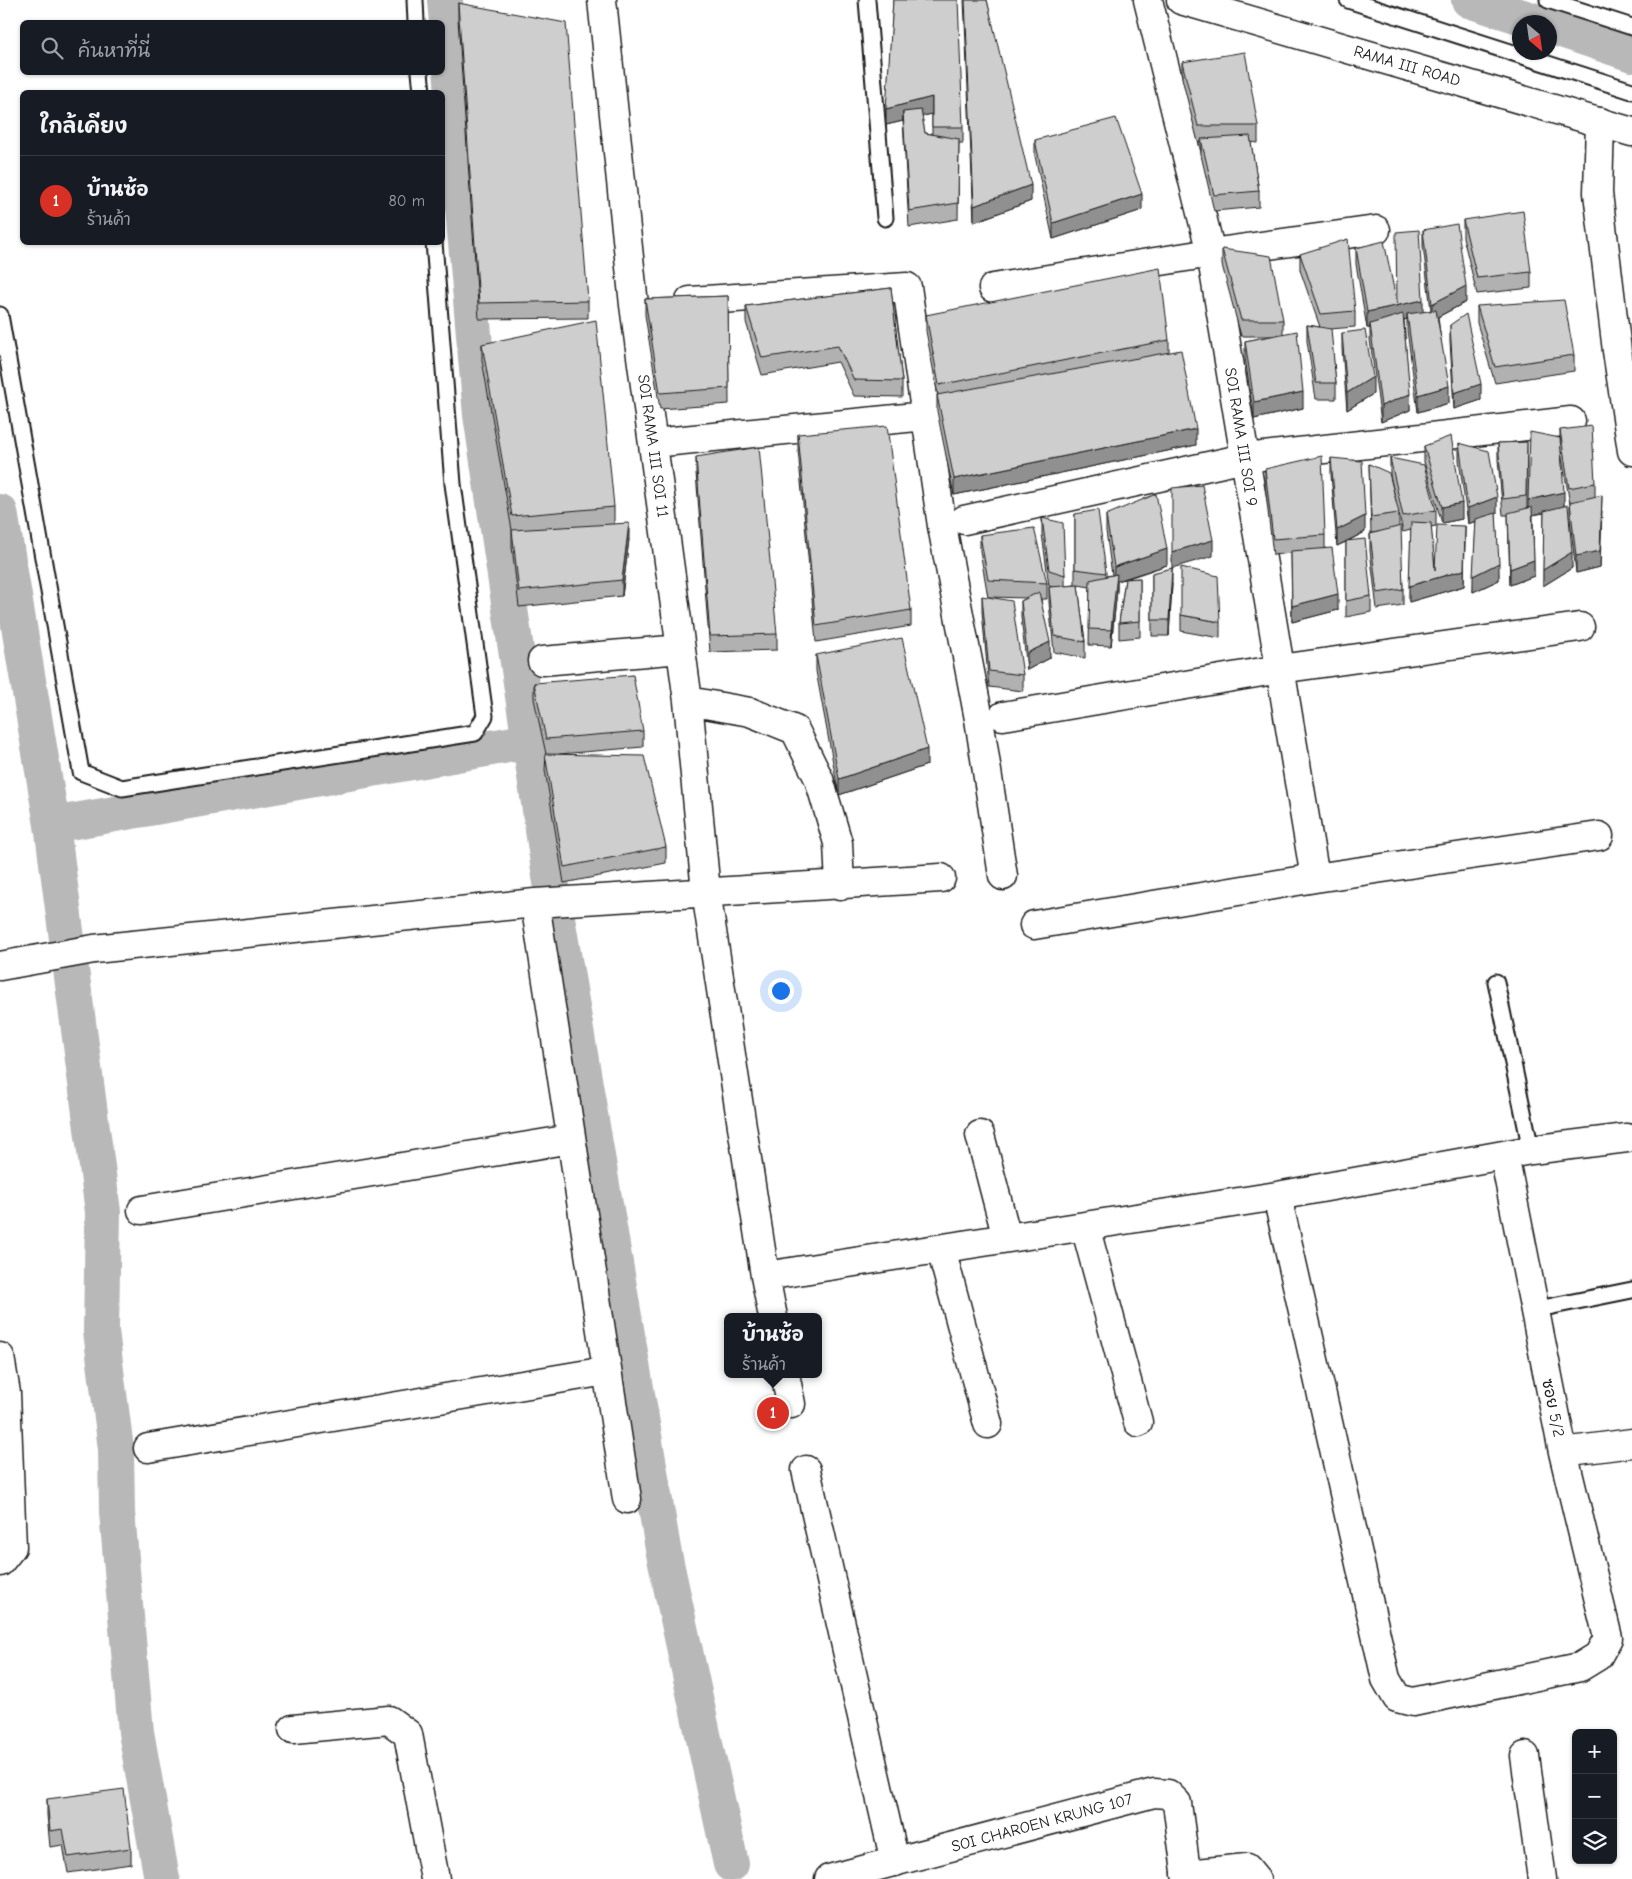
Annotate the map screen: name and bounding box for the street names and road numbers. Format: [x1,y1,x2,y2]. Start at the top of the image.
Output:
street label: RAMA III ROAD [1352,42,1462,90]
street label: SOI RAMA III SOI 9 [1221,366,1261,508]
street label: SOI RAMA III SOI 11 [634,373,672,519]
street label: ซอย 5/2 [1538,1377,1568,1439]
street label: SOI CHAROEN KRUNG 107 [949,1790,1135,1856]

